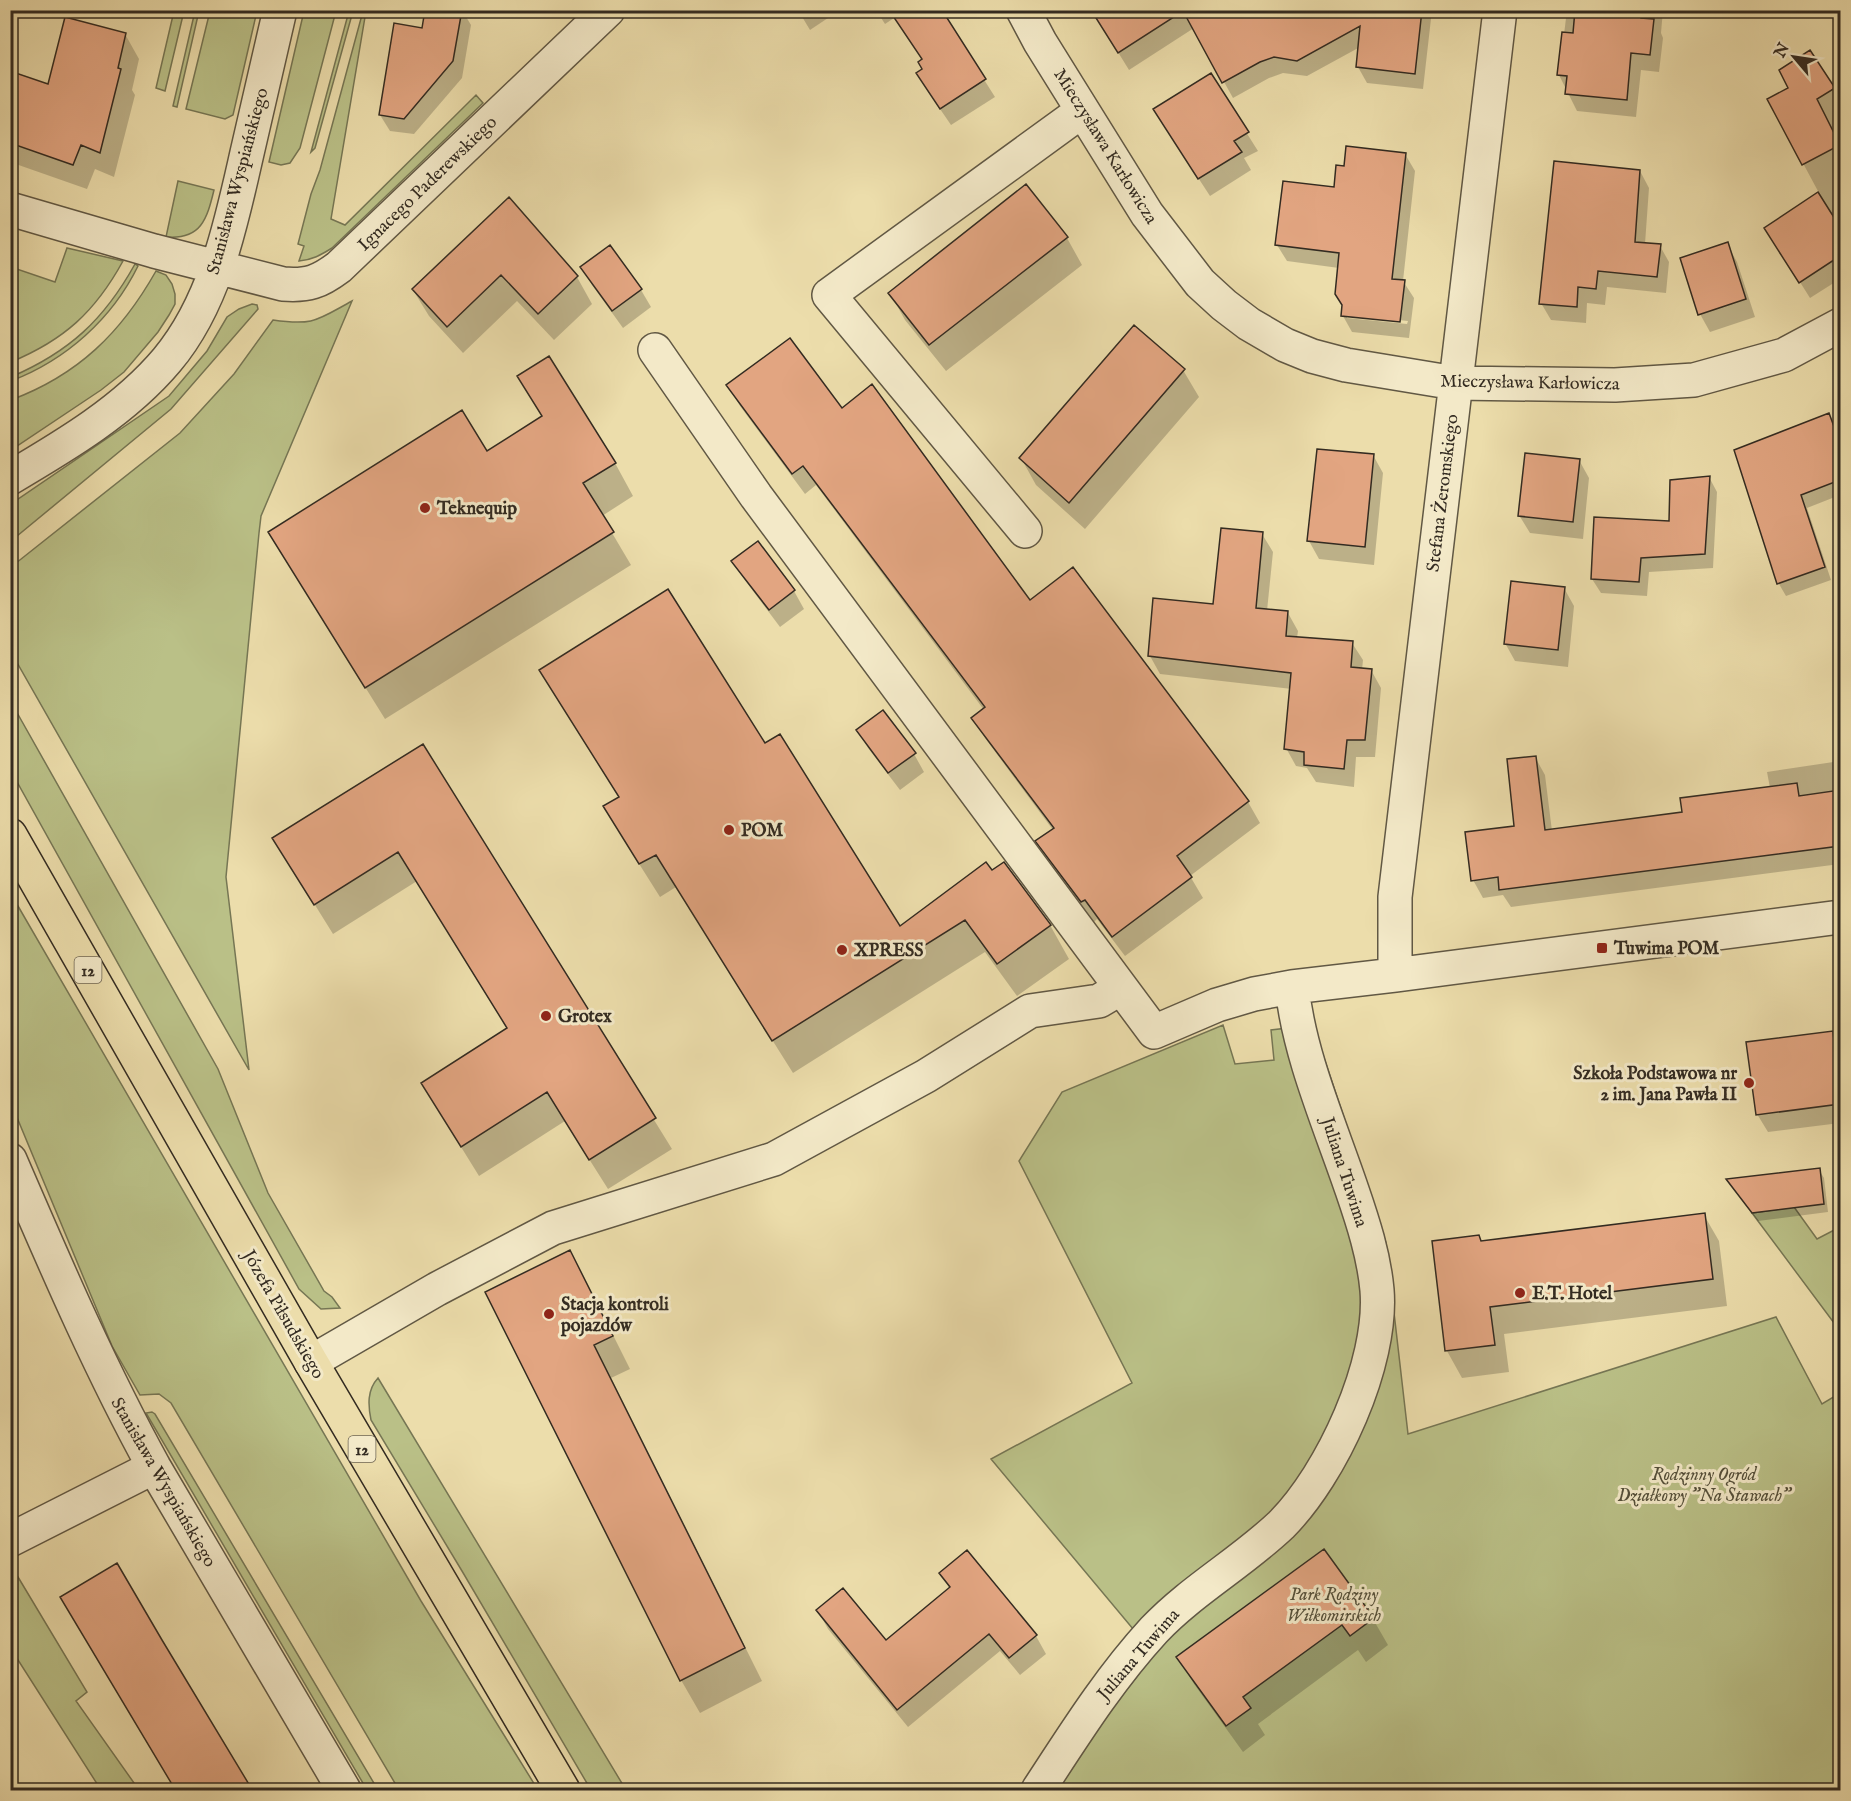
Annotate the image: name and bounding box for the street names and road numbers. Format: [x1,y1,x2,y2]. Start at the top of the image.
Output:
street label: Mieczysława Karłowicza [1047,65,1162,229]
street label: Stanisława Wyspiańskiego [202,85,275,277]
street label: Ignacego Paderewskiego [353,111,503,257]
street label: Mieczysława Karłowicza [1440,370,1620,397]
street label: Stefana Żeromskiego [1421,413,1465,573]
road number: 12 [74,957,101,983]
street label: Juliana Tuwima [1314,1113,1372,1231]
street label: Józefa Piłsudskiego [235,1244,329,1384]
street label: Stanisława Wyspiańskiego [105,1394,221,1572]
road number: 12 [348,1436,376,1462]
street label: Juliana Tuwima [1092,1604,1185,1707]

